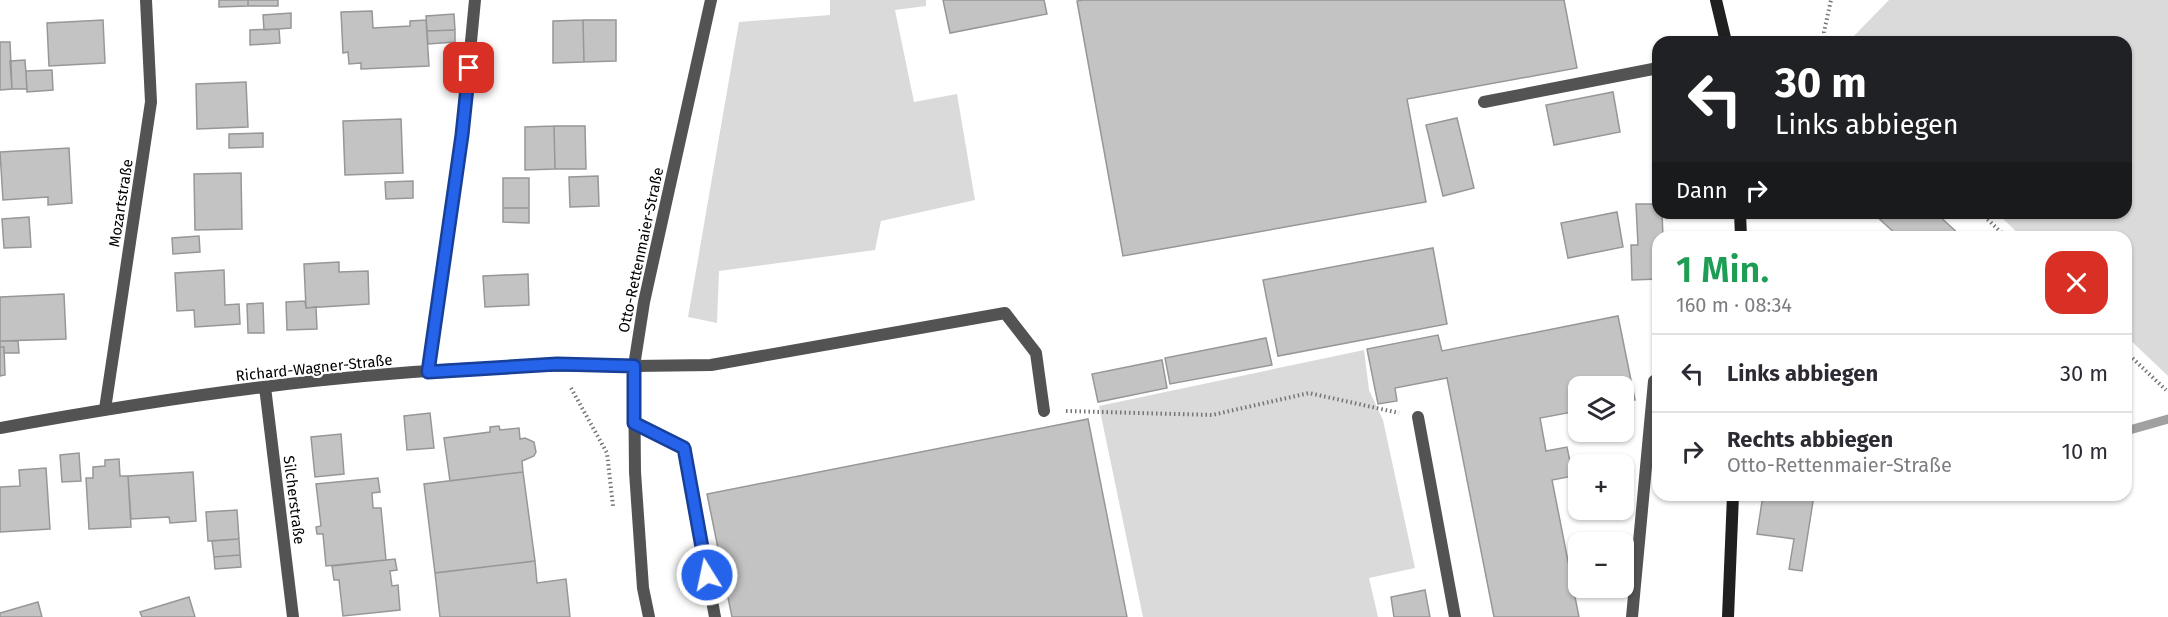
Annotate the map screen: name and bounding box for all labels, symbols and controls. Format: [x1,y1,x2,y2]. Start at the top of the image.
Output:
pin [443,42,494,93]
icon: arrive [452,51,485,84]
text: 30 m [1775,58,1867,108]
icon: left [1676,60,1754,138]
text: Links abbiegen [1775,109,1959,141]
street label: Mozartstraße [105,158,137,248]
street label: Otto-Rettenmaier-Straße [615,166,667,334]
icon: right [1740,174,1773,207]
text: Dann [1676,177,1728,204]
text: 1 Min. [1676,248,1769,292]
button: close [2045,251,2108,314]
text: 160 m · 08:34 [1676,293,1792,317]
street label: Richard-Wagner-Straße [235,351,393,385]
icon: left [1676,357,1709,390]
text: Links abbiegen [1727,360,1878,387]
text: 30 m [2060,360,2108,387]
map controls [1568,376,1634,598]
button: layers [1568,376,1634,442]
text: Rechts abbiegen [1727,426,1893,453]
icon: right [1676,435,1709,468]
text: 10 m [2062,438,2108,465]
text: Otto-Rettenmaier-Straße [1727,453,1952,477]
button: + [1568,454,1634,520]
street label: Silcherstraße [280,455,308,545]
button: − [1568,532,1634,598]
position arrow [675,543,739,607]

